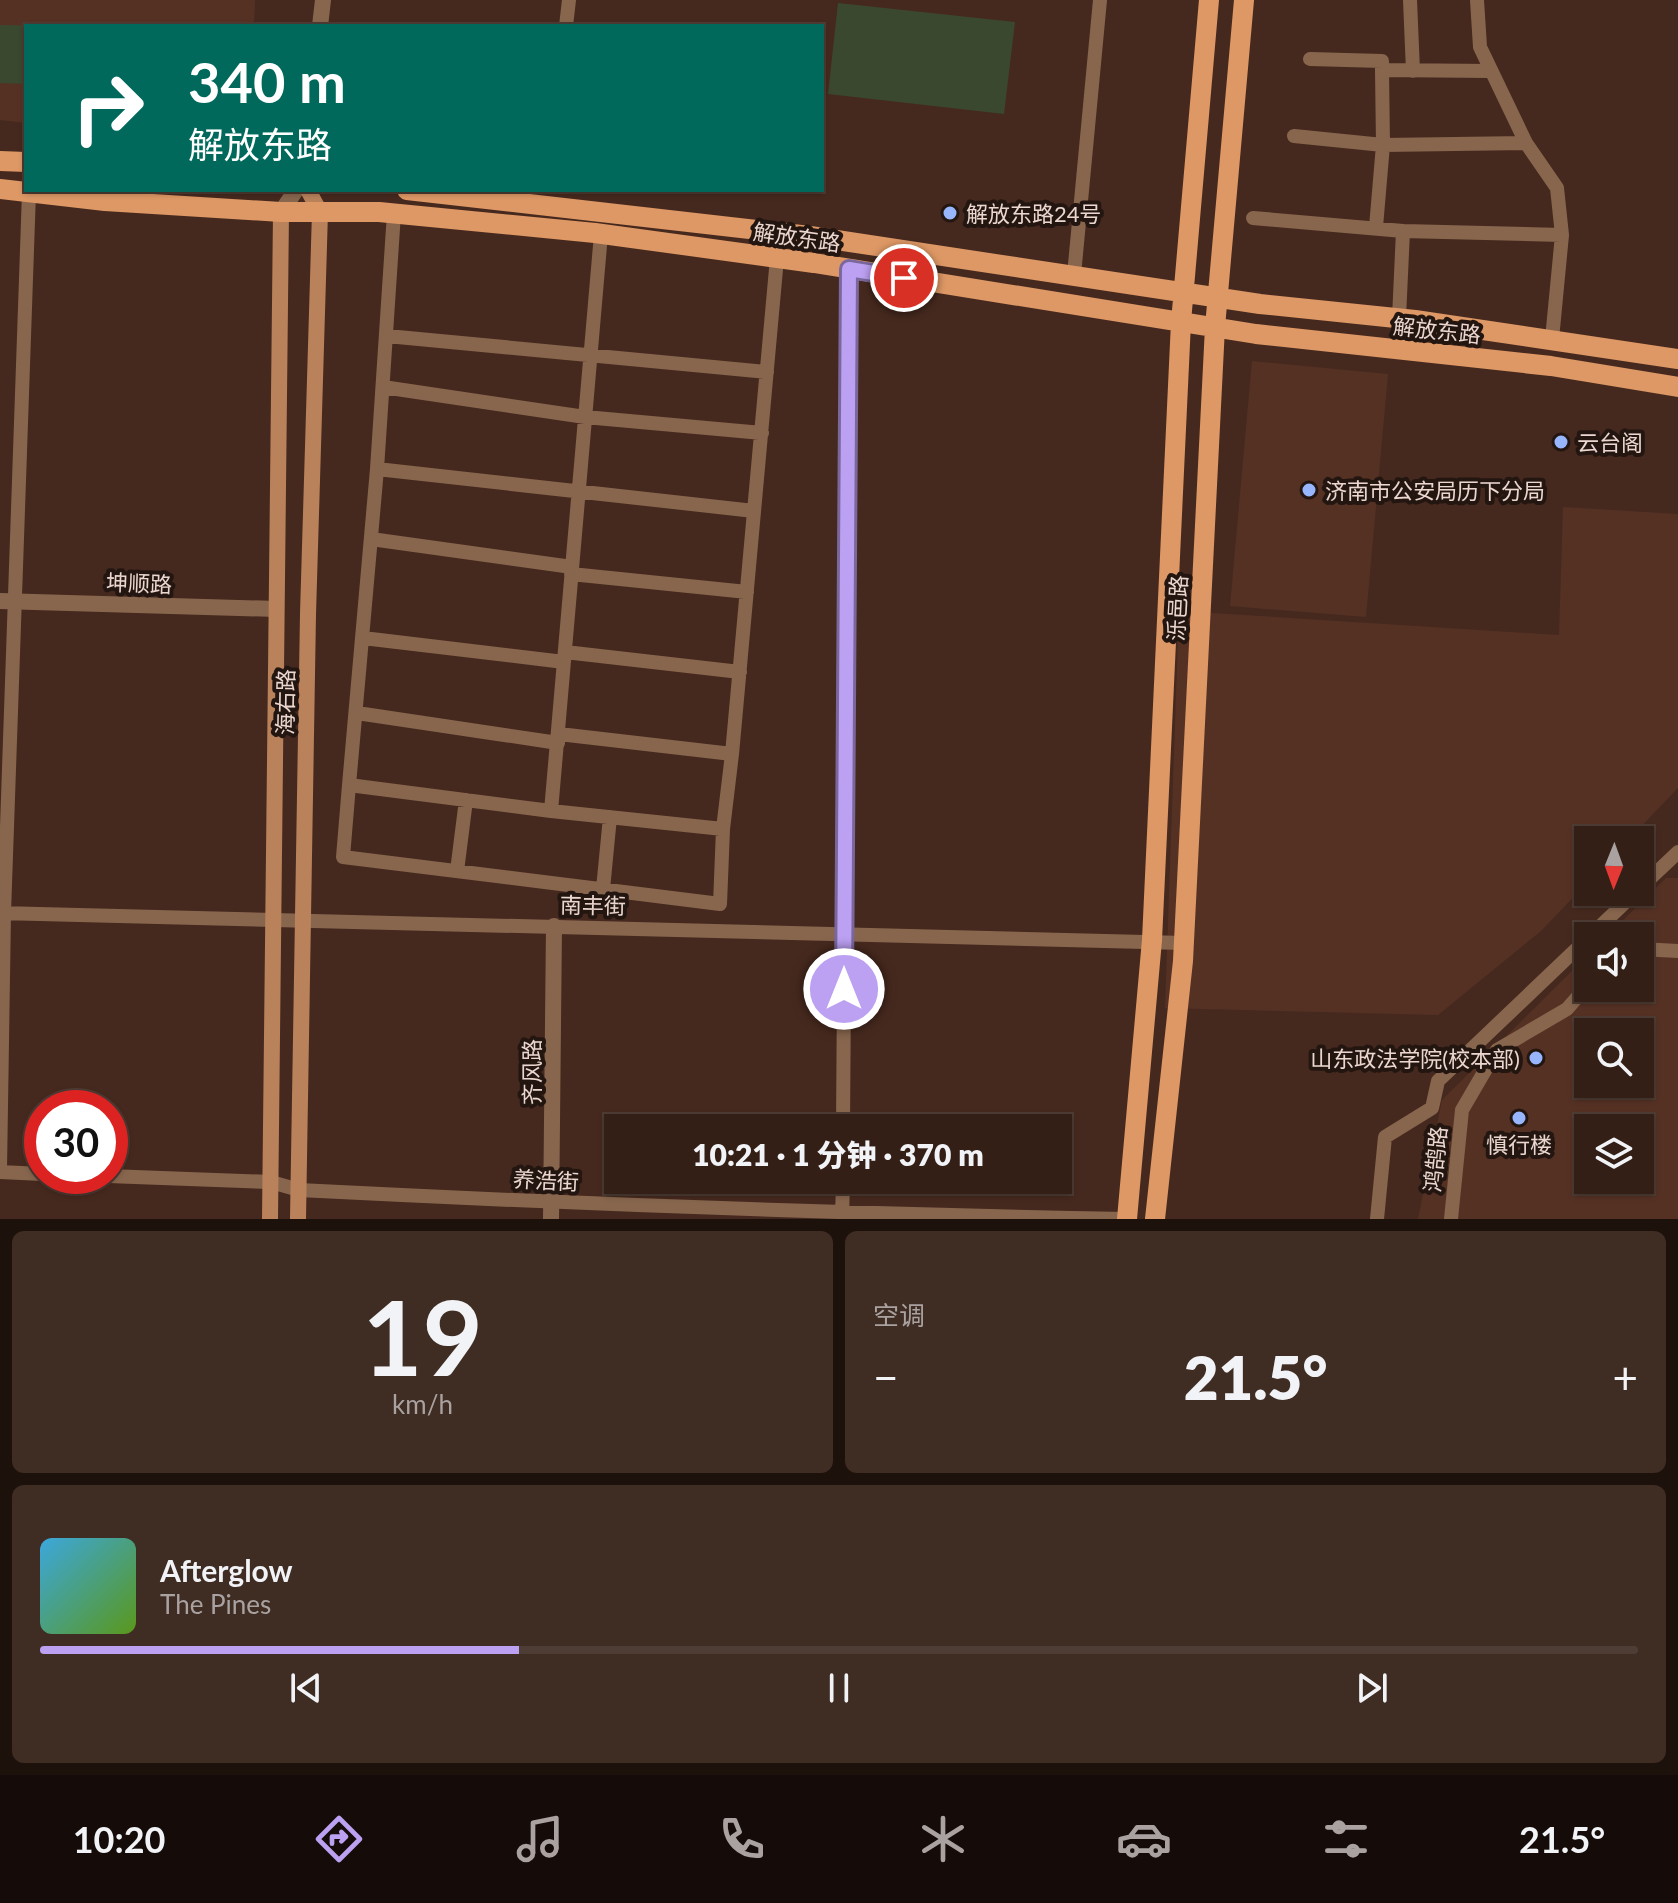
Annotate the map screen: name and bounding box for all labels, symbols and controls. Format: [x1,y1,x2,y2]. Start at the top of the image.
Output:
text: 340 m [188,48,346,115]
icon: right [56,56,160,160]
text: 解放东路 [188,122,332,166]
place label: 解放东路24号 [966,200,1102,227]
marker: 解放东路24号 [941,204,959,222]
street label: 解放东路 [752,218,842,256]
pin [870,244,938,312]
icon: arrive [882,256,926,300]
street label: 解放东路 [1392,312,1482,348]
place label: 云台阁 [1577,429,1643,456]
marker: 云台阁 [1552,433,1570,451]
place label: 济南市公安局历下分局 [1325,477,1545,504]
marker: 济南市公安局历下分局 [1300,481,1318,499]
street label: 坤顺路 [106,568,172,598]
street label: 泺邑路 [1162,574,1192,642]
street label: 海右路 [271,669,299,735]
north arrow [1574,826,1654,906]
map controls [1574,826,1654,1194]
street label: 南丰街 [560,891,626,919]
button: sound [1574,922,1654,1002]
position arrow [802,947,886,1031]
button: search [1574,1018,1654,1098]
street label: 齐风路 [518,1039,545,1105]
place label: 山东政法学院(校本部) [1310,1045,1520,1072]
marker: 山东政法学院(校本部) [1527,1049,1545,1067]
speed limit sign: 30 [24,1090,128,1194]
marker: 慎行楼 [1510,1109,1528,1127]
button: layers [1574,1114,1654,1194]
street label: 鸿鹄路 [1418,1125,1452,1193]
place label: 慎行楼 [1486,1131,1552,1158]
text: 10:21 · 1 分钟 · 370 m [692,1136,984,1172]
street label: 养浩街 [512,1165,580,1195]
text: 19 [362,1273,483,1398]
text: 空调 [873,1299,925,1331]
text: 21.5° [1184,1341,1327,1413]
text: − [873,1351,899,1403]
text: + [1612,1351,1638,1403]
text: km/h [392,1388,453,1420]
text: Afterglow [160,1552,293,1588]
text: The Pines [160,1588,271,1620]
icon: previous [284,1666,328,1710]
icon: pause [817,1666,861,1710]
icon: next [1350,1666,1394,1710]
icon: directions [311,1811,367,1867]
icon: music [512,1811,568,1867]
icon: phone [714,1811,770,1867]
icon: climate [915,1811,971,1867]
icon: car [1116,1811,1172,1867]
icon: filters [1318,1811,1374,1867]
text: 10:20 [73,1817,165,1861]
text: 21.5° [1519,1817,1605,1861]

